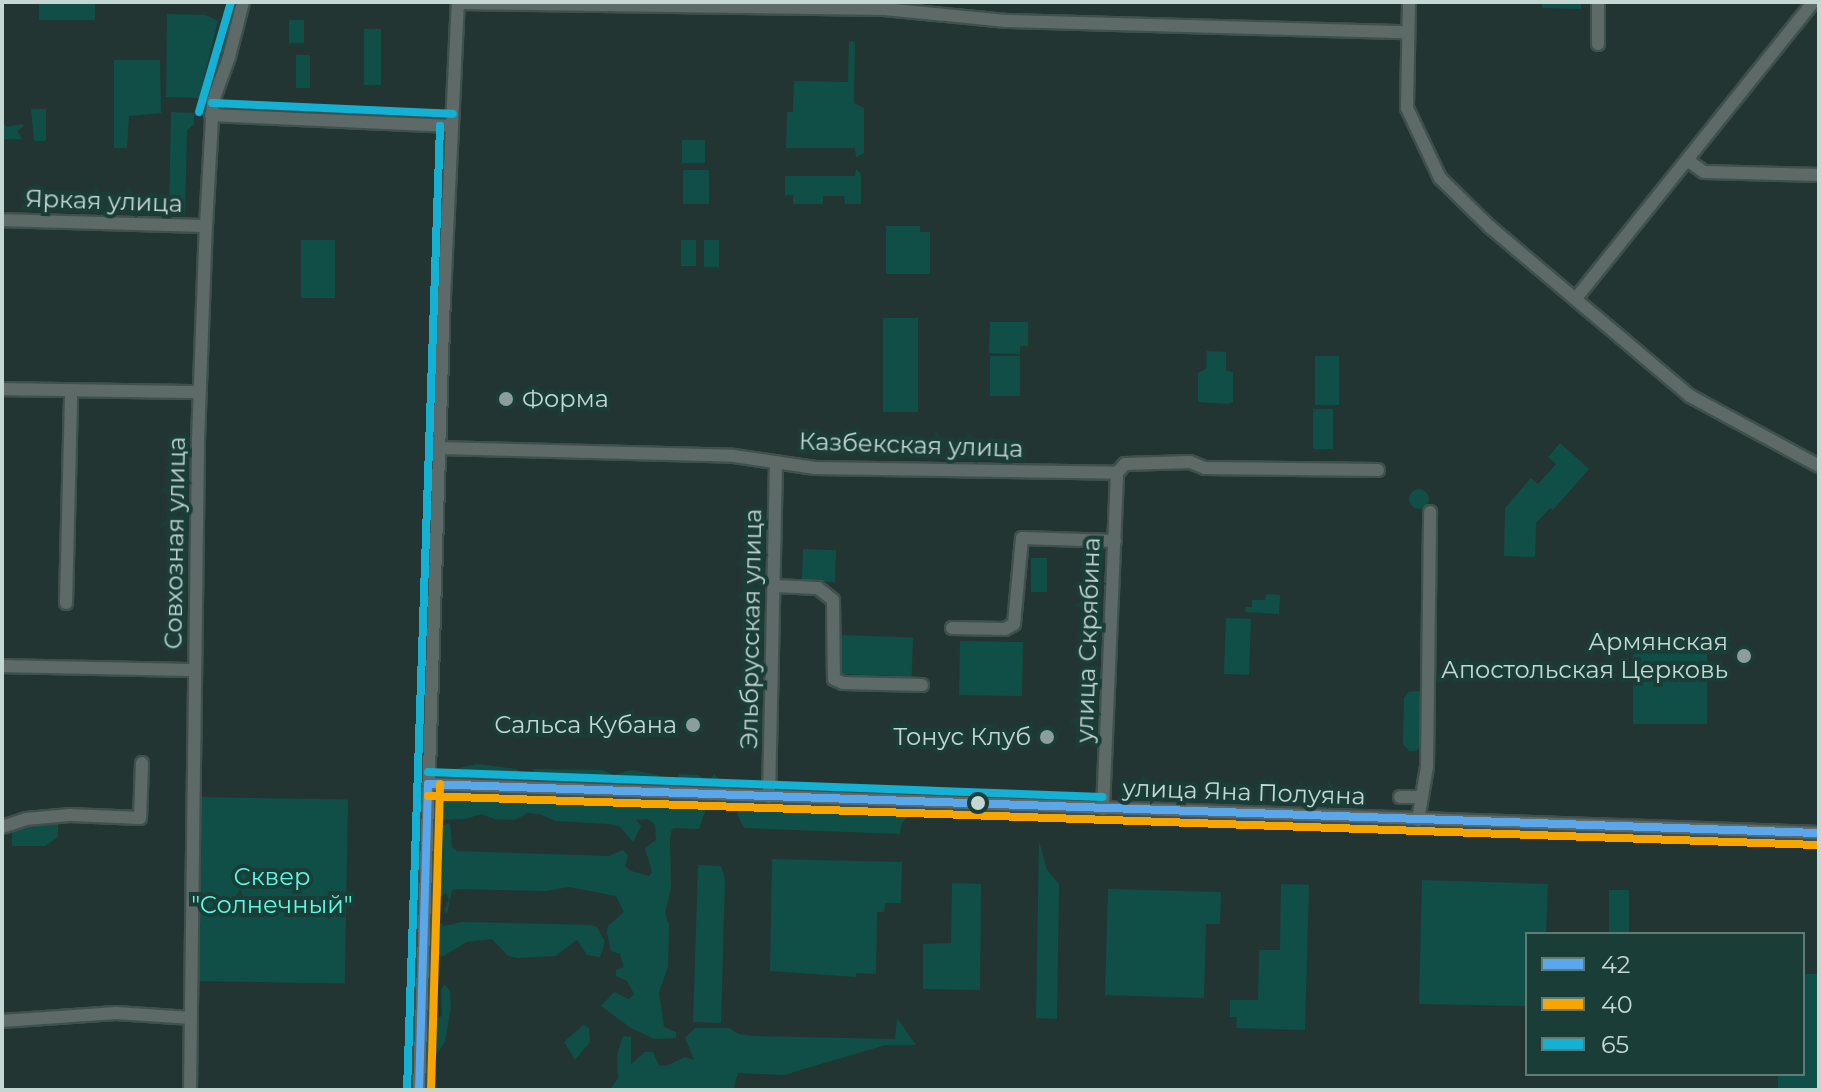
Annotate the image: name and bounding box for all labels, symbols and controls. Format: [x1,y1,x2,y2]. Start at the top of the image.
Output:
street label: Яркая улица [25,184,183,218]
place label: Форма [522,385,609,413]
marker: Форма [497,390,515,408]
street label: Казбекская улица [798,427,1024,463]
street label: Совхозная улица [159,436,191,650]
street label: Эльбрусская улица [735,509,767,749]
street label: улица Скрябина [1070,537,1106,743]
place label: Армянская Апостольская Церковь [1441,628,1728,684]
marker: Армянская Апостольская Церковь [1735,647,1753,665]
place label: Сальса Кубана [494,711,677,739]
marker: Сальса Кубана [684,716,702,734]
place label: Тонус Клуб [893,723,1031,751]
marker: Тонус Клуб [1038,728,1056,746]
street label: улица Яна Полуяна [1122,773,1366,811]
unlabelled marker [970,795,986,811]
park label: Сквер "Солнечный" [191,863,353,919]
legend [1525,932,1805,1076]
text: 42 [1601,950,1630,979]
text: 40 [1601,990,1633,1019]
text: 65 [1601,1030,1629,1059]

